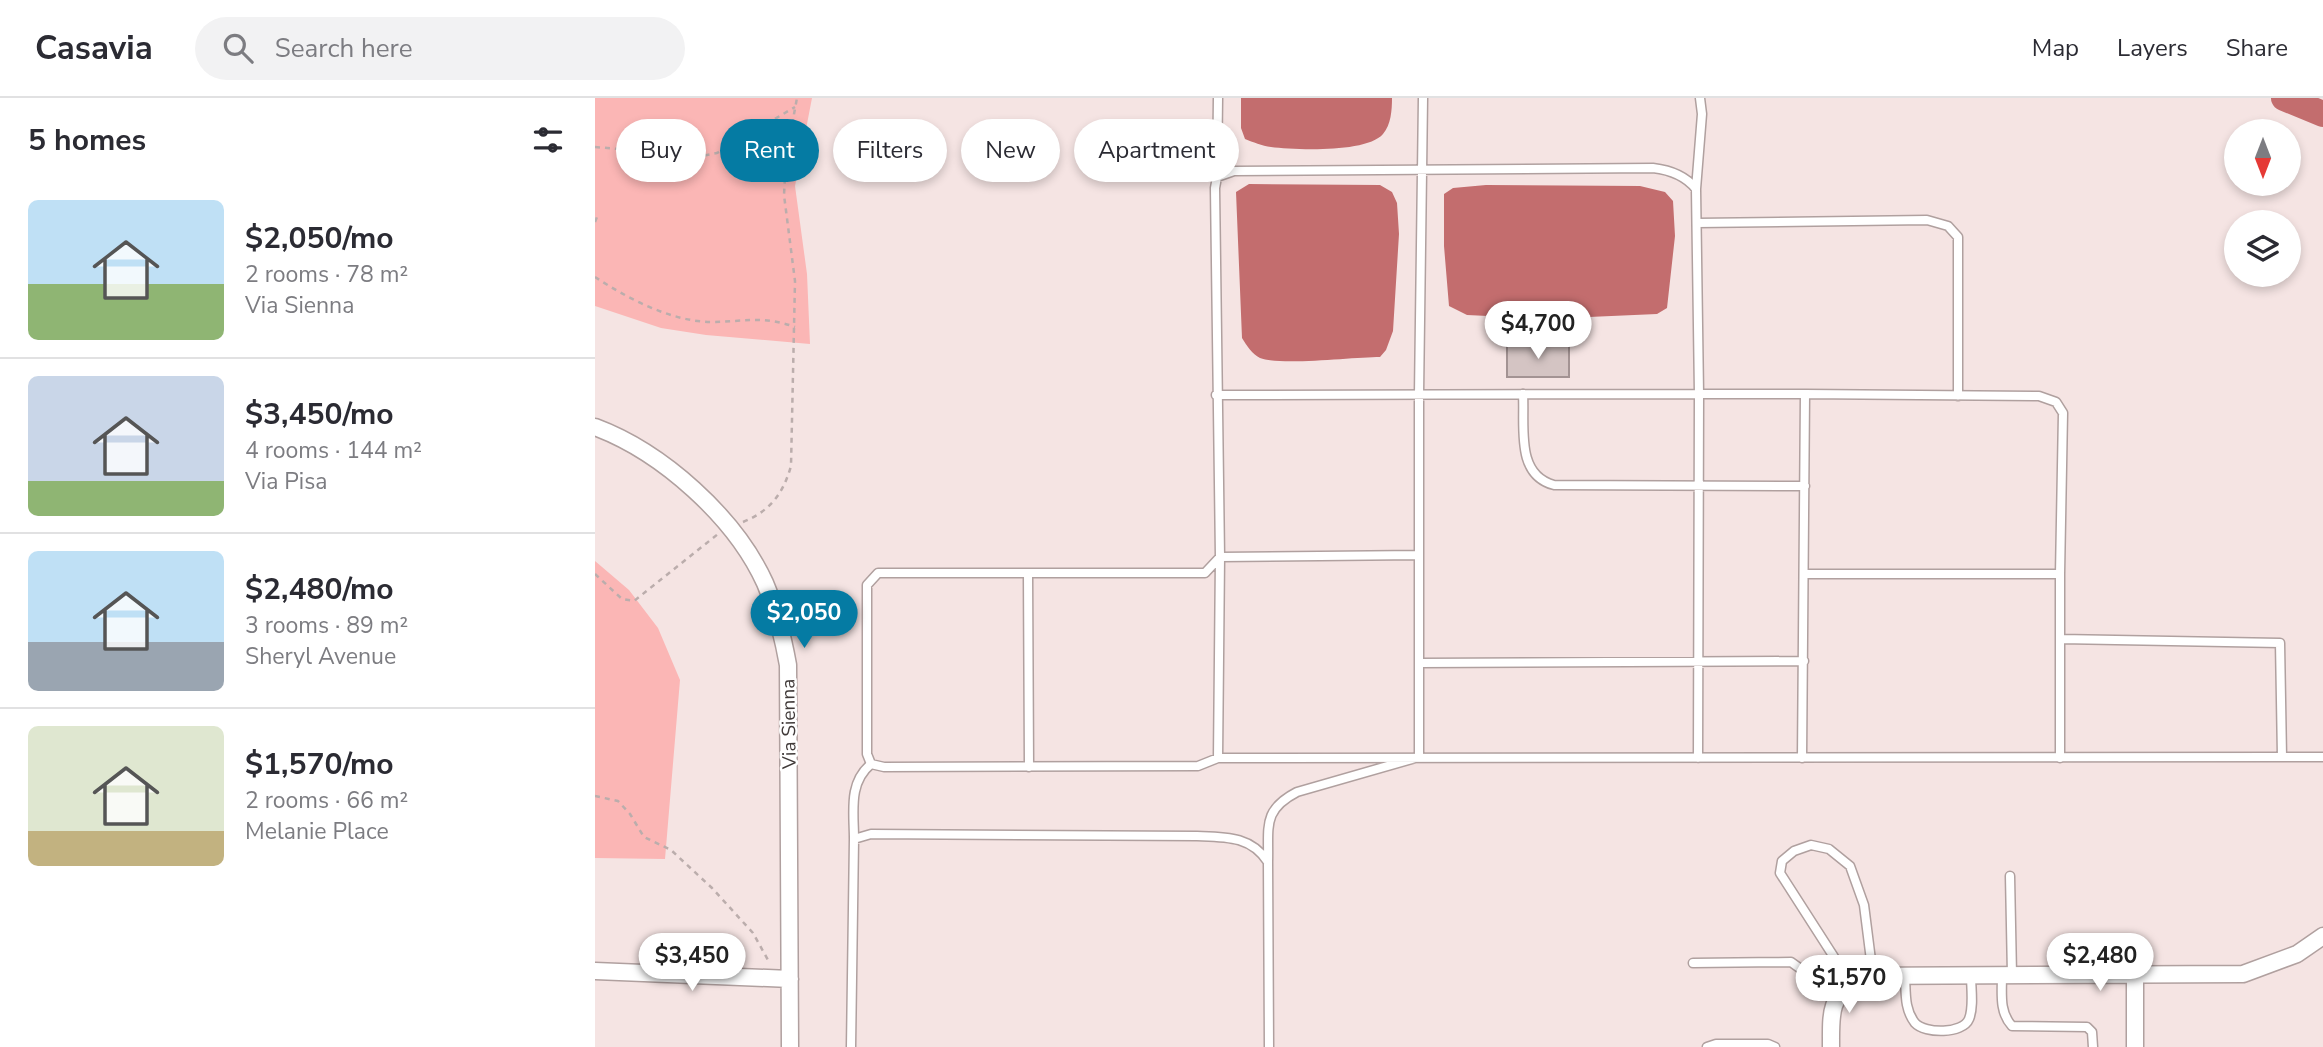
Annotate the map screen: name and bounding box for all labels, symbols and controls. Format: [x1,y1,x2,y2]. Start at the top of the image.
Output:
search box [195,17,685,80]
text: Casavia [35,26,153,71]
icon: search [219,29,257,67]
text: Search here [275,31,413,66]
text: Map [2032,32,2079,64]
text: Layers [2117,32,2188,64]
text: Share [2226,32,2288,64]
chip: Buy [616,119,706,182]
chip: Rent [720,119,819,182]
chip: Filters [833,119,947,182]
chip: New [961,119,1060,182]
chip: Apartment [1074,119,1239,182]
north arrow [2224,119,2301,196]
map controls [2224,119,2301,287]
text: 5 homes [28,120,146,161]
icon: filters [529,121,567,159]
button: layers [2224,210,2301,287]
text: $2,050/mo [245,218,394,259]
icon: home [84,228,168,312]
text: 2 rooms · 78 m² [245,259,408,290]
text: Via Sienna [245,290,354,321]
pin: $4,700 [1481,302,1595,361]
text: $4,700 [1501,308,1575,339]
text: $3,450/mo [245,394,394,435]
icon: home [84,404,168,488]
text: 4 rooms · 144 m² [245,435,422,466]
text: Via Pisa [245,466,327,497]
text: $2,480/mo [245,569,394,610]
icon: home [84,579,168,663]
pin: $2,050 [747,590,861,650]
text: $2,050 [767,597,841,628]
text: 3 rooms · 89 m² [245,610,408,641]
text: Sheryl Avenue [245,641,396,672]
street label: Via Sienna [775,679,803,770]
text: $1,570/mo [245,744,394,785]
icon: home [84,754,168,838]
text: 2 rooms · 66 m² [245,785,408,816]
text: Melanie Place [245,816,389,847]
pin: $3,450 [635,934,749,993]
pin: $2,480 [2043,934,2157,993]
text: $3,450 [655,940,729,971]
text: $2,480 [2063,940,2137,971]
pin: $1,570 [1792,956,1906,1015]
text: $1,570 [1812,962,1886,993]

